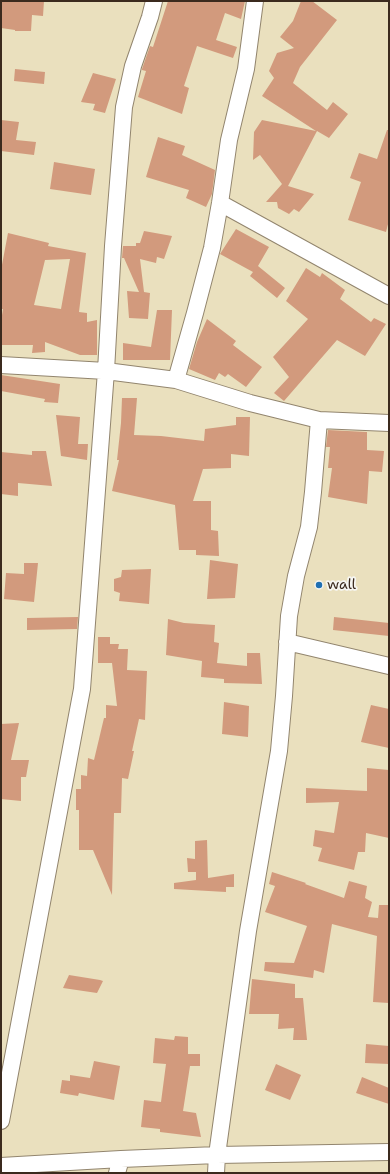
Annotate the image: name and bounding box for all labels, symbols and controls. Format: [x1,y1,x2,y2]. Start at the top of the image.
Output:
place label: wall [327,577,356,593]
marker: wall [314,580,324,590]

